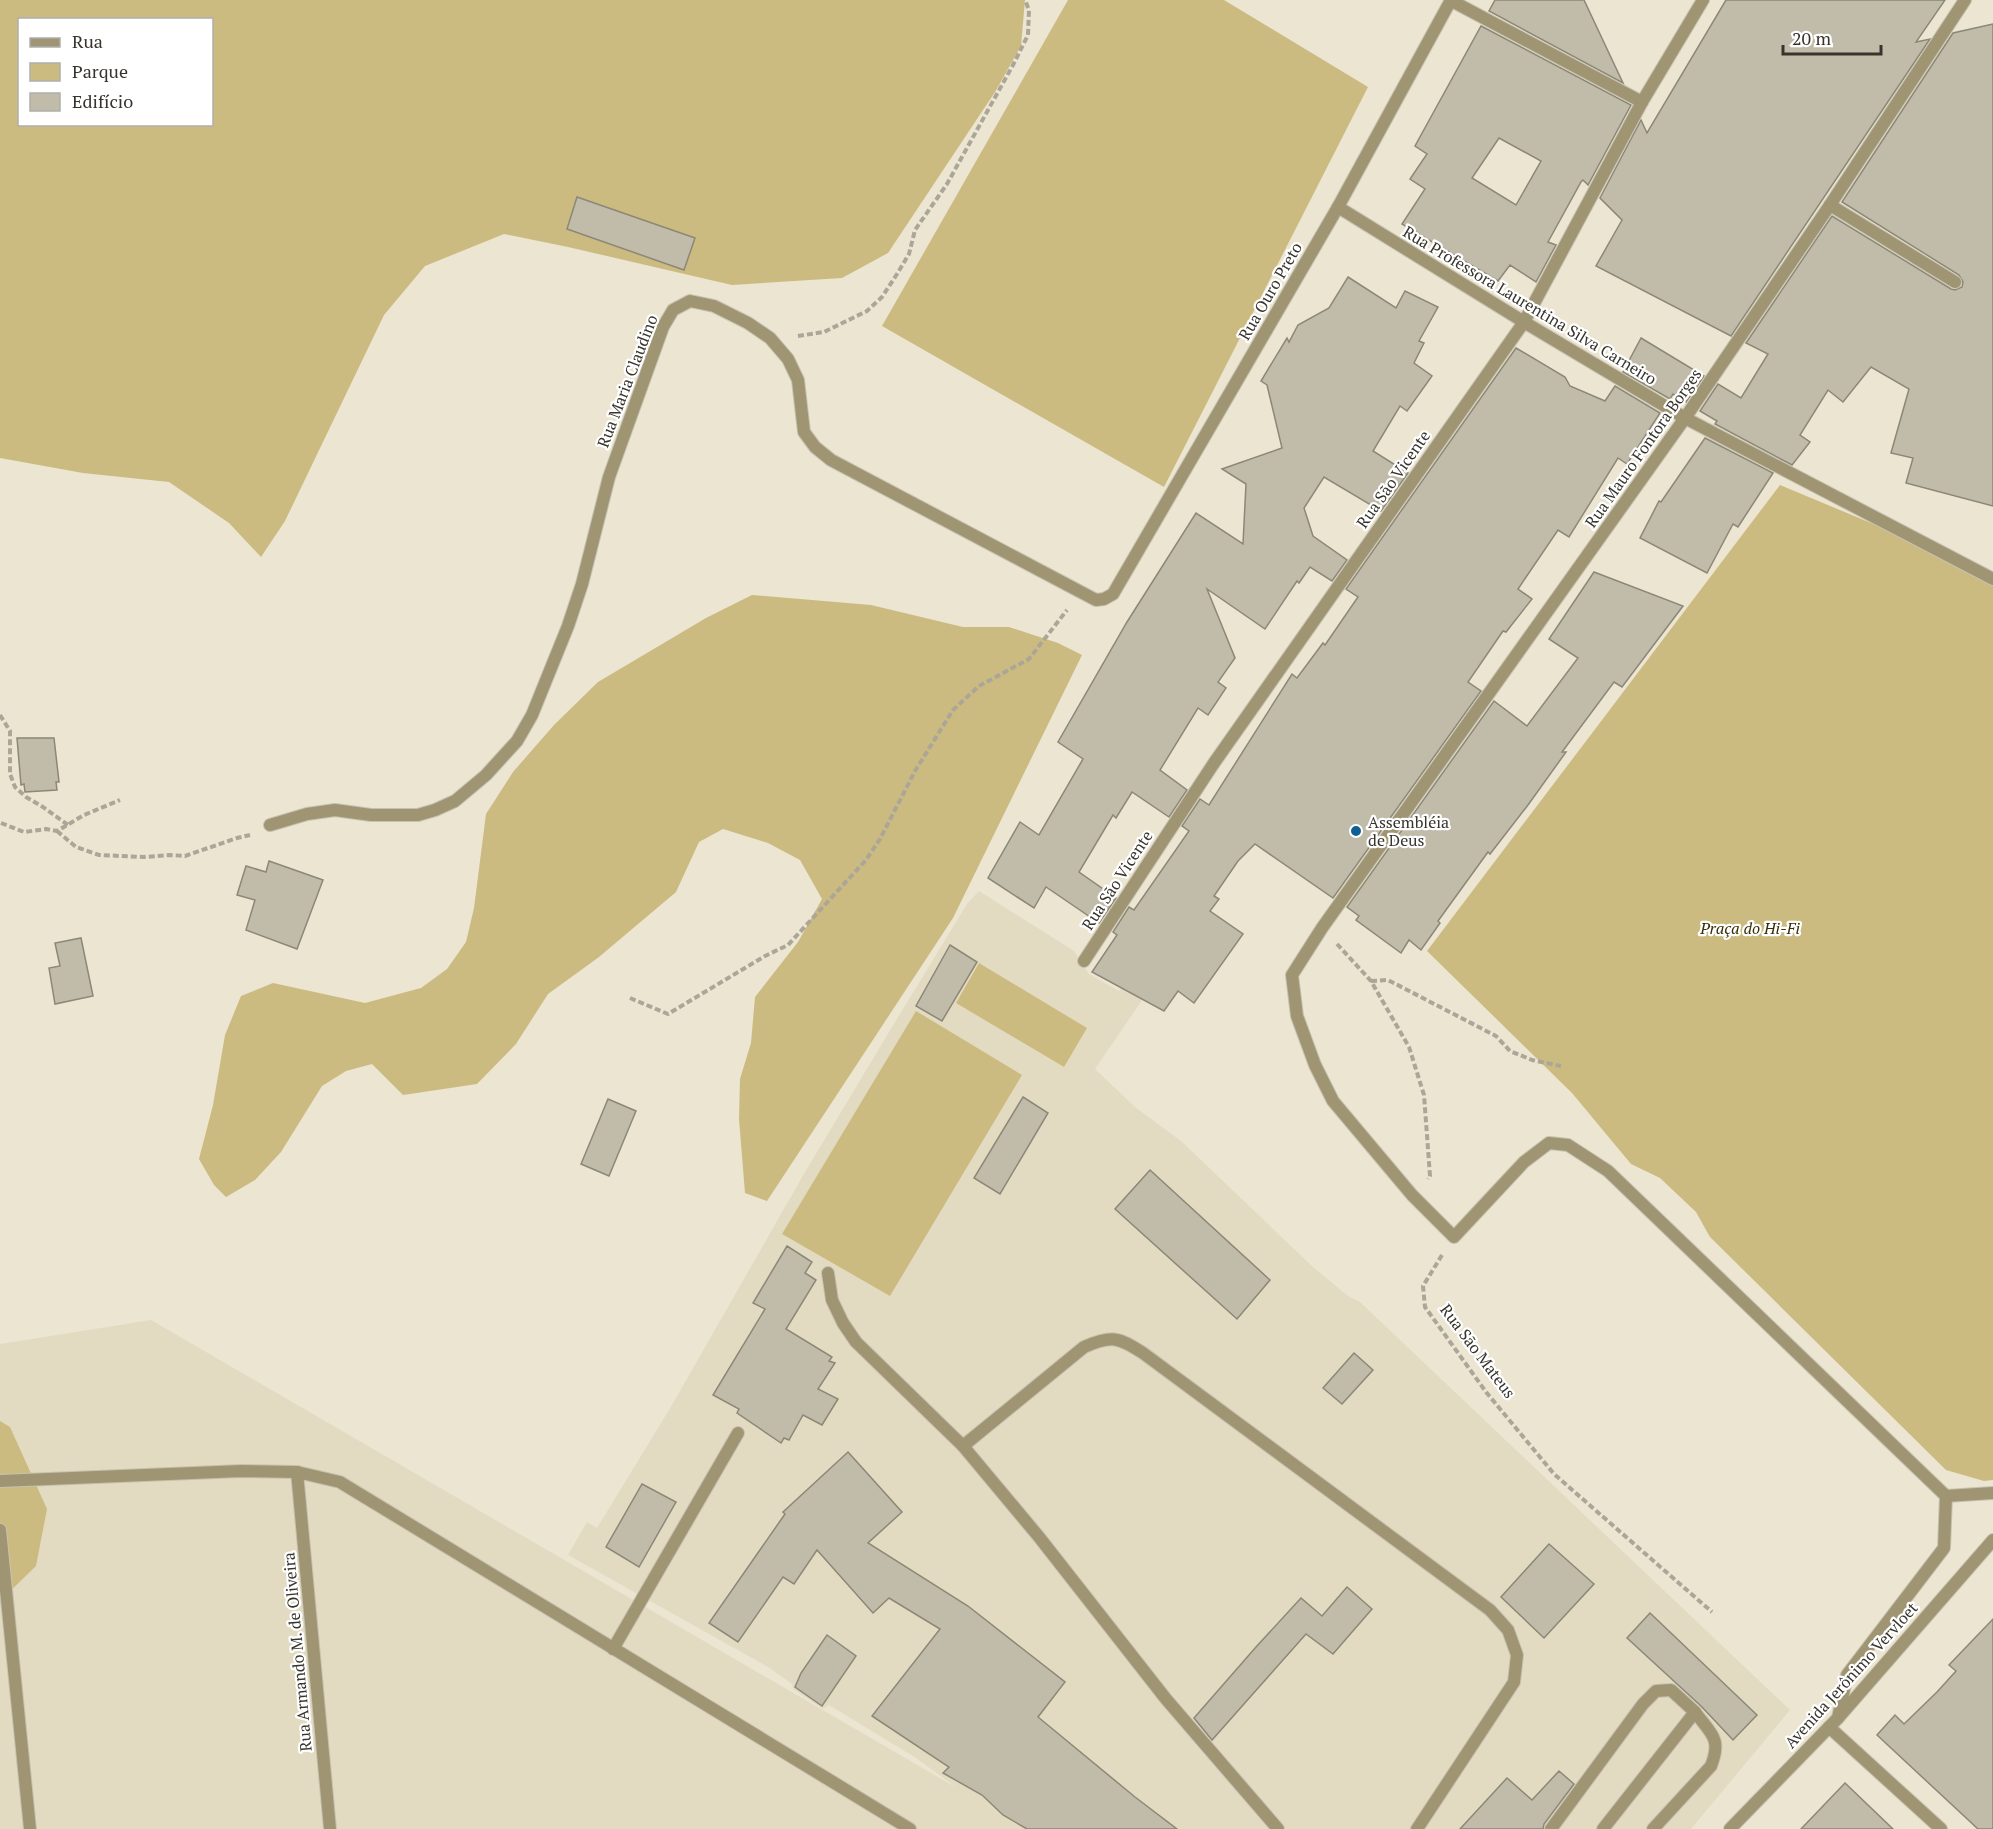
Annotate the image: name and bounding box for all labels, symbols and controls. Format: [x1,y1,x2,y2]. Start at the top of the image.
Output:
legend [18,18,213,126]
scale bar [1783,18,1880,56]
text: 20 m [1792,26,1832,50]
text: Rua [72,29,103,53]
text: Parque [72,59,128,83]
text: Edifício [72,89,133,113]
street label: Rua Professora Laurentina Silva Carneiro [1399,220,1661,390]
street label: Rua Ouro Preto [1233,238,1307,344]
street label: Rua Maria Claudino [592,311,663,451]
street label: Rua Mauro Fontora Borges [1580,364,1706,532]
street label: Rua São Vicente [1351,426,1435,532]
place label: Assembléia de Deus [1368,811,1449,851]
marker: Assembléia de Deus [1349,824,1363,838]
street label: Rua São Vicente [1077,826,1157,934]
park label: Praça do Hi-Fi [1699,917,1800,939]
street label: Rua São Mateus [1435,1299,1521,1403]
street label: Rua Armando M. de Oliveira [277,1551,317,1753]
street label: Avenida Jerônimo Vervloet [1779,1597,1923,1753]

